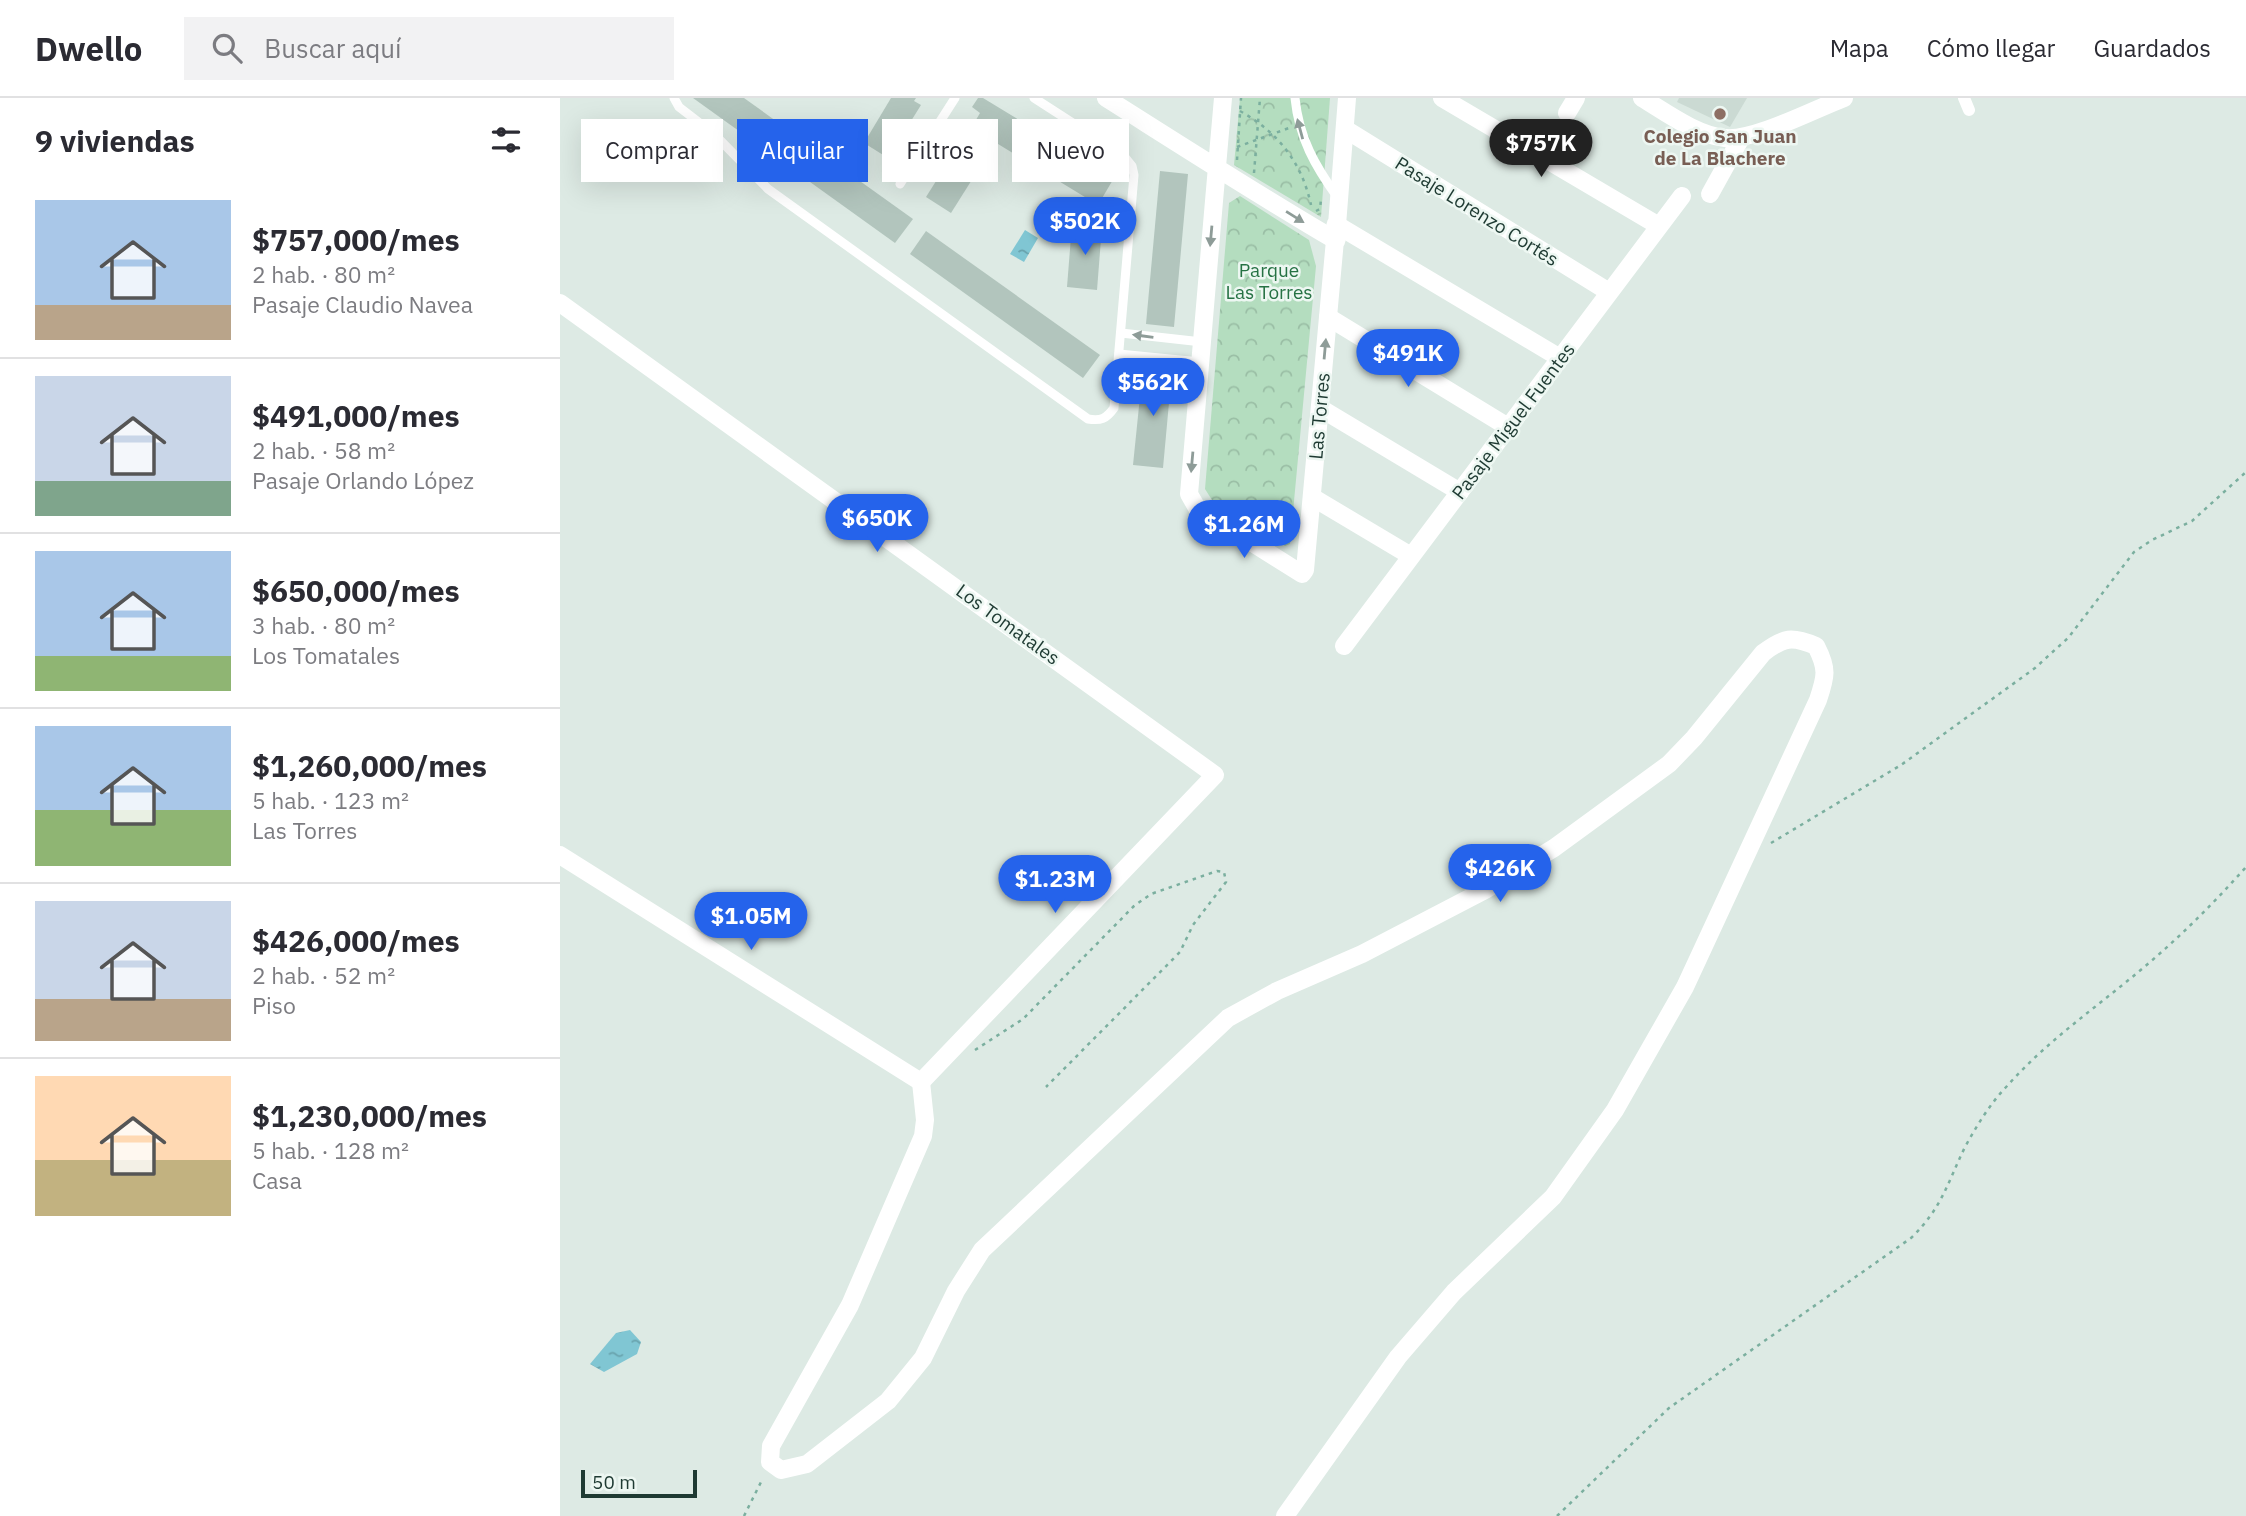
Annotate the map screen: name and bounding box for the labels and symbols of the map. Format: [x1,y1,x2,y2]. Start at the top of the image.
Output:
marker: Colegio San Juan de La Blachere [1712,106,1728,122]
one-way arrow [1295,118,1305,139]
pin: $757K [1492,120,1590,179]
place label: Colegio San Juan de La Blachere [1643,124,1797,170]
street label: Pasaje Lorenzo Cortés [1391,151,1563,271]
pin: $502K [1036,198,1134,257]
one-way arrow [1286,210,1305,223]
one-way arrow [1205,225,1216,247]
park label: Parque Las Torres [1225,258,1313,304]
one-way arrow [1132,330,1154,341]
pin: $491K [1359,330,1457,389]
one-way arrow [1320,338,1331,360]
street label: Pasaje Miguel Fuentes [1446,338,1580,504]
pin: $562K [1104,358,1202,418]
street label: Las Torres [1303,372,1335,460]
one-way arrow [1186,452,1197,474]
pin: $650K [828,494,926,554]
pin: $1.26M [1187,500,1301,560]
street label: Los Tomatales [951,578,1065,670]
pin: $426K [1451,844,1549,904]
pin: $1.23M [998,856,1112,915]
pin: $1.05M [694,892,808,952]
scale bar [581,1467,696,1499]

